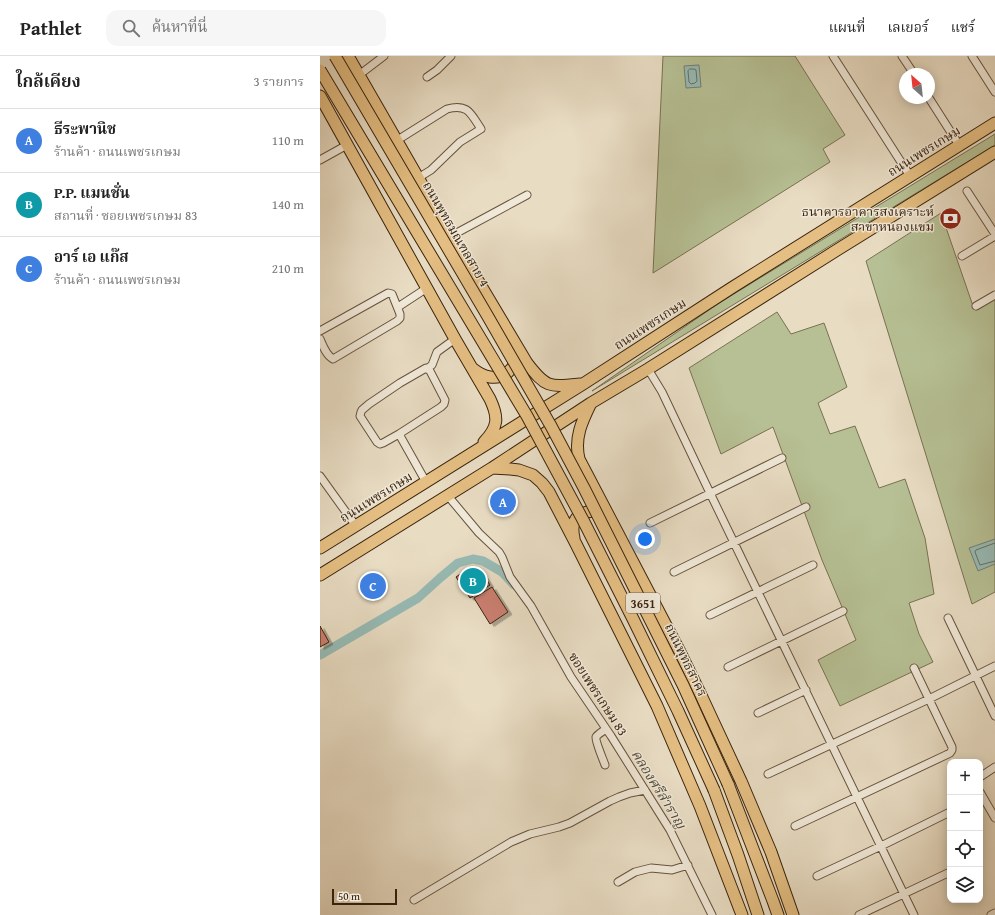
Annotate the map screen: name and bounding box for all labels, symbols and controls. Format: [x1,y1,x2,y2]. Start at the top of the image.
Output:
search box [106,10,386,46]
text: Pathlet [20,14,82,42]
text: ค้นหาที่นี่ [152,16,207,37]
icon: search [120,17,142,39]
text: แผนที่ [829,17,865,37]
text: เลเยอร์ [887,17,929,37]
text: แชร์ [951,17,975,37]
text: ใกล้เคียง [16,68,81,93]
north arrow [899,68,935,104]
text: 3 รายการ [253,72,304,91]
text: ธีระพานิช [54,118,116,139]
street label: ถนนเพชรเกษม [884,121,964,181]
text: A [25,131,33,150]
text: 110 m [272,131,304,150]
text: ร้านค้า · ถนนเพชรเกษม [54,142,181,161]
street label: ถนนพุทธมณฑลสาย 4 [418,178,494,290]
text: P.P. แมนชั่น [54,182,130,203]
text: B [25,195,33,214]
text: 140 m [272,195,304,214]
place label: ธนาคารอาคารสงเคราะห์ สาขาหนองแขม [802,202,934,236]
bank icon: ธนาคารอาคารสงเคราะห์ สาขาหนองแขม [937,205,963,231]
text: สถานที่ · ซอยเพชรเกษม 83 [54,206,197,225]
text: อาร์ เอ แก๊ส [54,246,129,267]
text: C [25,259,33,278]
text: 210 m [272,259,304,278]
text: ร้านค้า · ถนนเพชรเกษม [54,270,181,289]
street label: ถนนเพชรเกษม [610,293,690,355]
street label: ถนนเพชรเกษม [336,467,416,527]
pin: A [490,487,516,517]
your location [635,529,655,549]
pin: B [460,566,486,596]
pin: C [360,571,386,601]
road number: 3651 [626,593,660,613]
street label: ถนนพุทธสาคร [660,620,712,700]
street label: ซอยเพชรเกษม 83 [564,648,632,740]
water label: คลองศรีสำราญ [627,746,692,833]
map controls [947,759,983,903]
button: + [947,759,983,795]
button: − [947,795,983,831]
button: locate [947,831,983,867]
button: layers [947,867,983,903]
scale bar [332,887,397,906]
text: 50 m [338,888,360,904]

